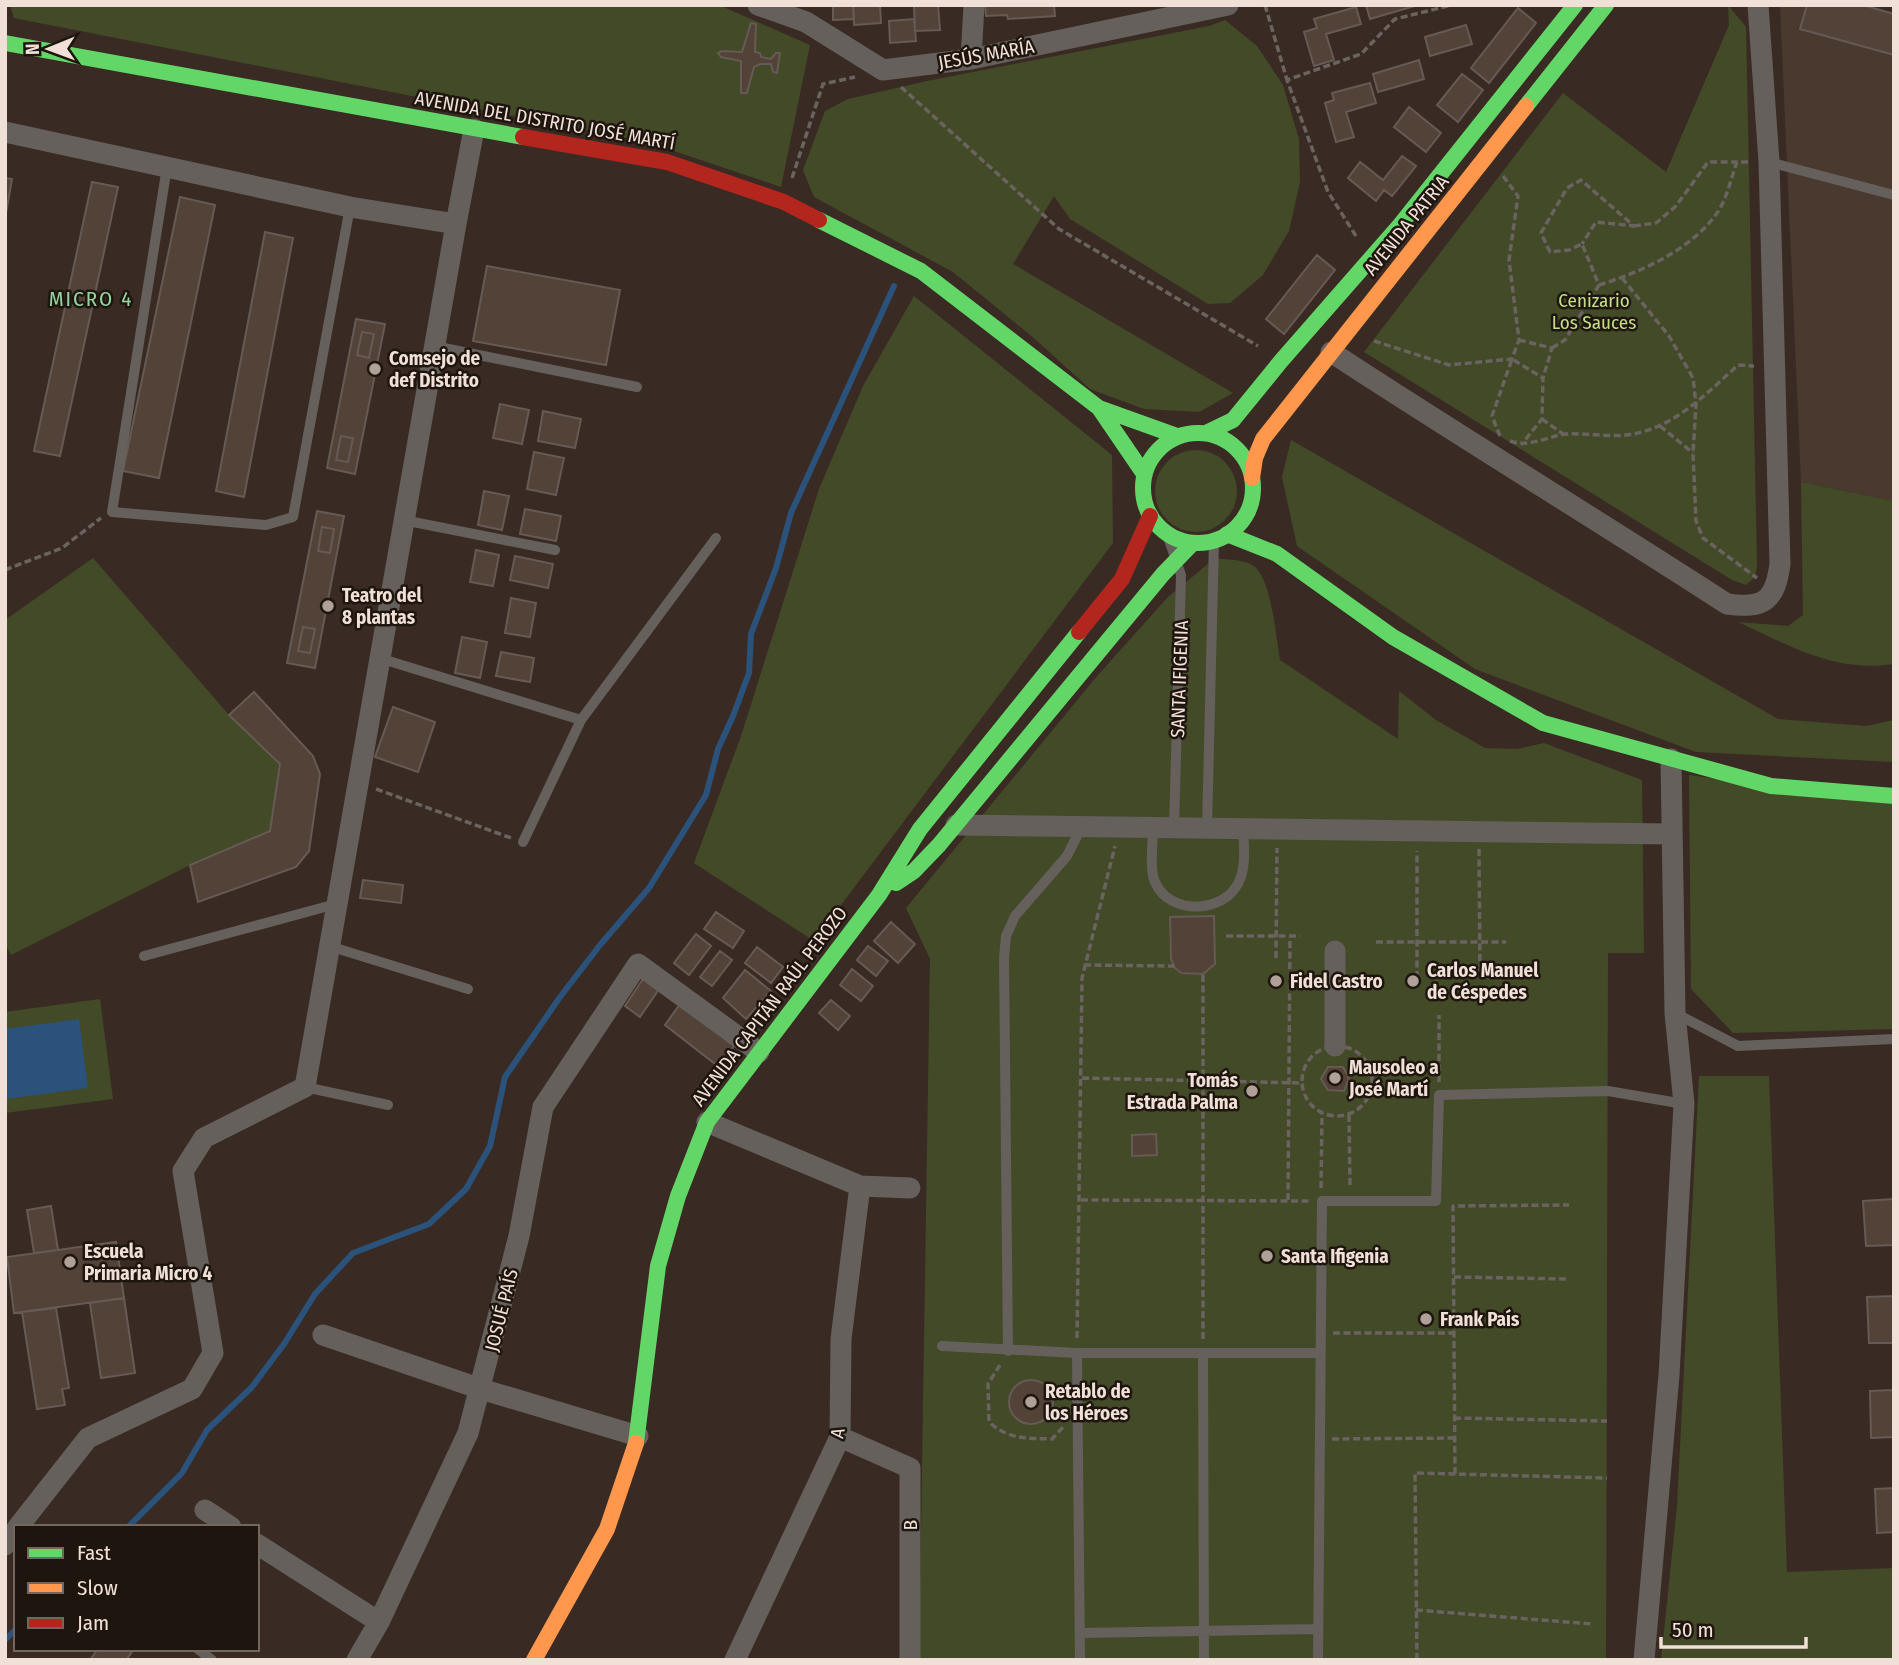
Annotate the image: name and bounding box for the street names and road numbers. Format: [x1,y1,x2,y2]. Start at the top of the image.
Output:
street label: JESÚS MARÍA [936,35,1036,74]
street label: AVENIDA DEL DISTRITO JOSÉ MARTÍ [413,86,677,155]
street label: AVENIDA PATRIA [1359,171,1454,280]
street label: SANTA IFIGENIA [1166,620,1193,738]
street label: AVENIDA CAPITÁN RAÚL PEROZO [687,902,852,1111]
street label: JOSUÉ PAÍS [480,1266,523,1354]
street label: A [825,1426,850,1440]
street label: B [899,1520,922,1530]

